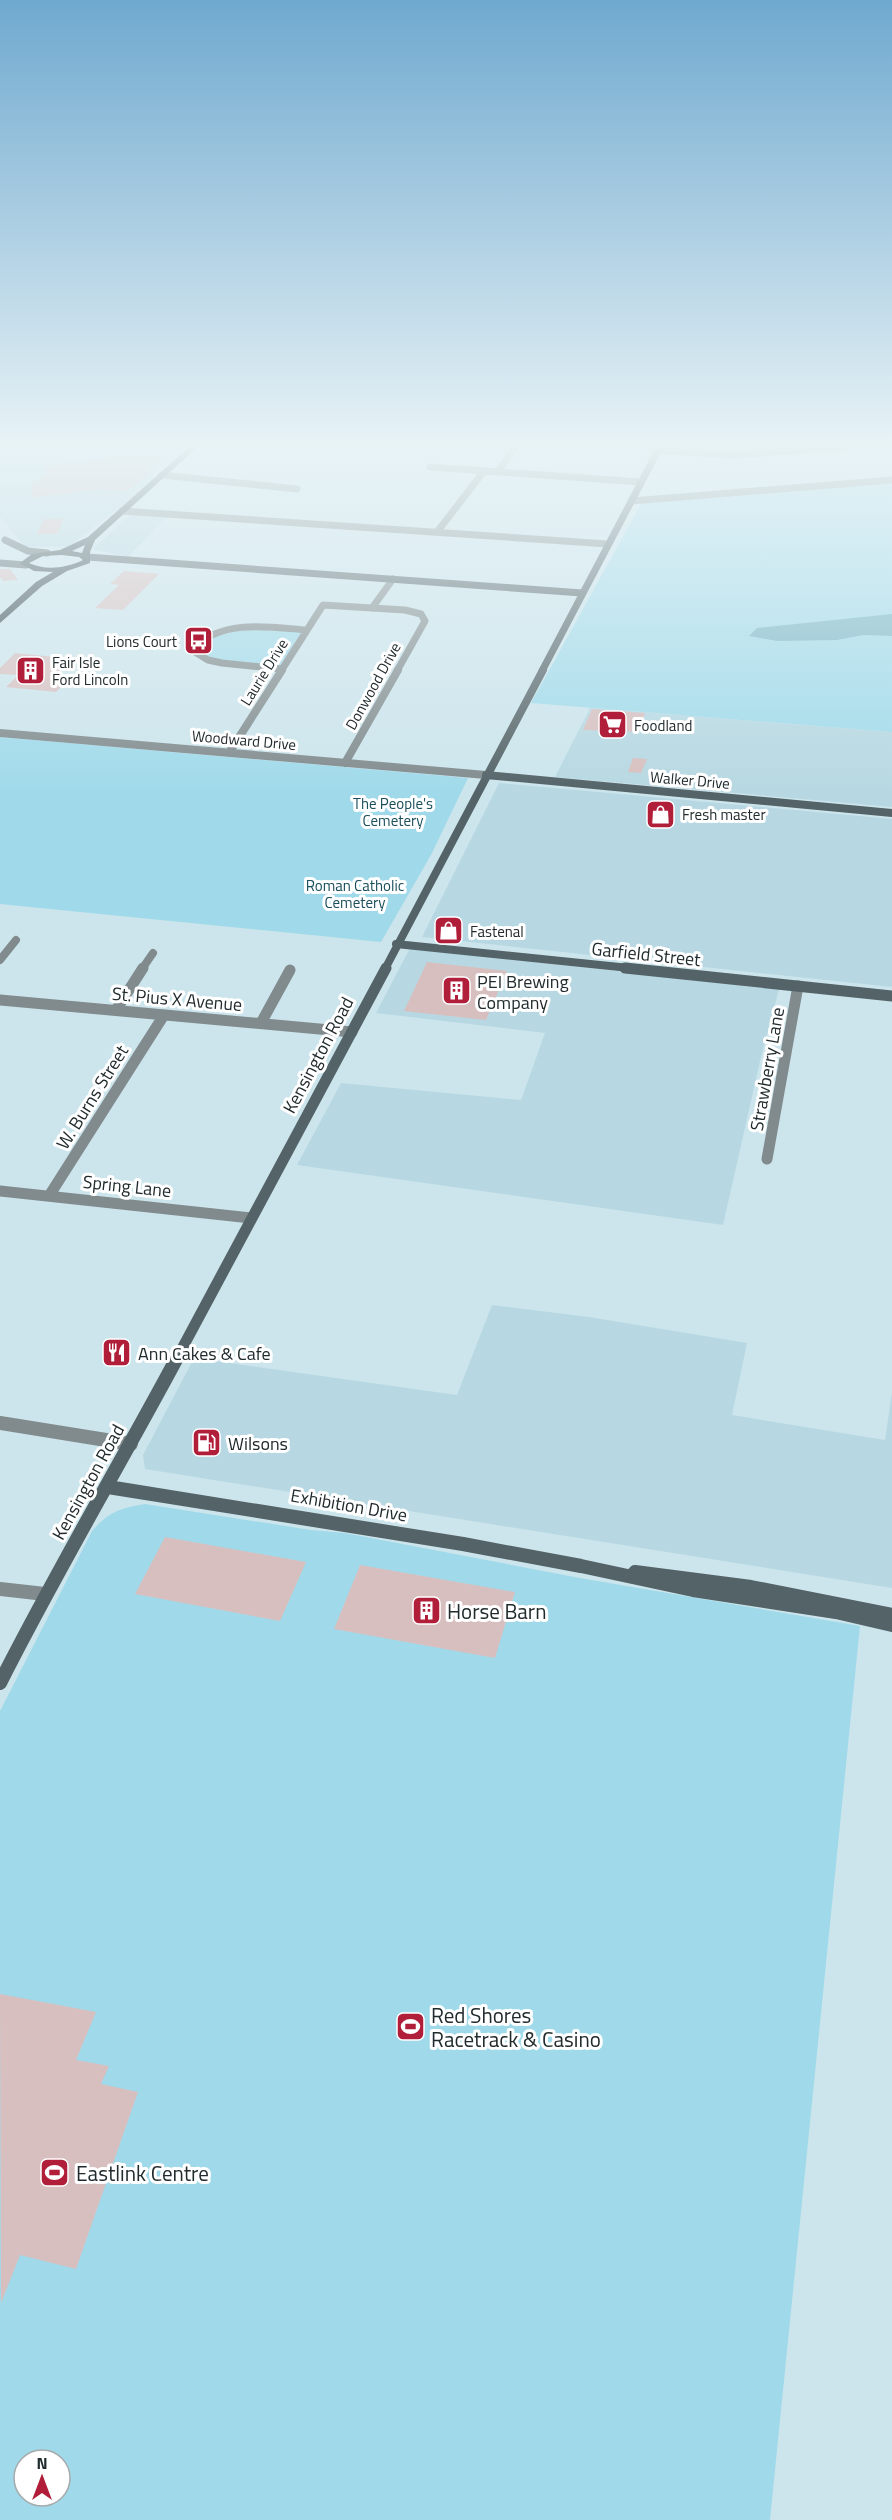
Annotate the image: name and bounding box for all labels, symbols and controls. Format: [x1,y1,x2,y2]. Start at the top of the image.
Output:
bus stop icon: Lions Court [182,625,214,657]
place label: Lions Court [106,630,178,653]
street label: Laurie Drive [234,634,294,710]
street label: Donwood Drive [339,638,407,734]
place label: Fair Isle Ford Lincoln [52,651,128,691]
building icon: Fair Isle Ford Lincoln [15,655,47,687]
supermarket icon: Foodland [597,709,629,741]
place label: Foodland [634,714,692,737]
street label: Woodward Drive [191,724,297,756]
street label: Walker Drive [649,765,731,795]
park label: The People's Cemetery [353,792,433,832]
shop icon: Fresh master [645,798,677,830]
place label: Fresh master [682,803,766,826]
park label: Roman Catholic Cemetery [306,874,404,914]
shop icon: Fastenal [433,915,465,947]
place label: Fastenal [470,920,524,943]
street label: Garfield Street [590,935,702,973]
place label: PEI Brewing Company [477,968,569,1016]
building icon: PEI Brewing Company [440,975,472,1007]
street label: St. Pius X Avenue [111,980,243,1018]
street label: Kensington Road [276,992,360,1118]
street label: Strawberry Lane [743,1005,791,1133]
street label: W. Burns Street [49,1039,135,1154]
street label: Spring Lane [81,1168,173,1204]
restaurant icon: Ann Cakes & Cafe [101,1337,133,1369]
place label: Ann Cakes & Cafe [138,1340,271,1367]
street label: Kensington Road [45,1419,131,1545]
fuel station icon: Wilsons [191,1427,223,1459]
place label: Wilsons [228,1430,288,1457]
street label: Exhibition Drive [289,1481,409,1529]
building icon: Horse Barn [410,1595,442,1627]
place label: Horse Barn [447,1595,546,1627]
place label: Red Shores Racetrack & Casino [431,1999,601,2055]
sports icon: Red Shores Racetrack & Casino [394,2011,426,2043]
sports icon: Eastlink Centre [39,2157,71,2189]
place label: Eastlink Centre [76,2157,209,2189]
north arrow [12,2448,72,2508]
text: N [36,2451,48,2475]

